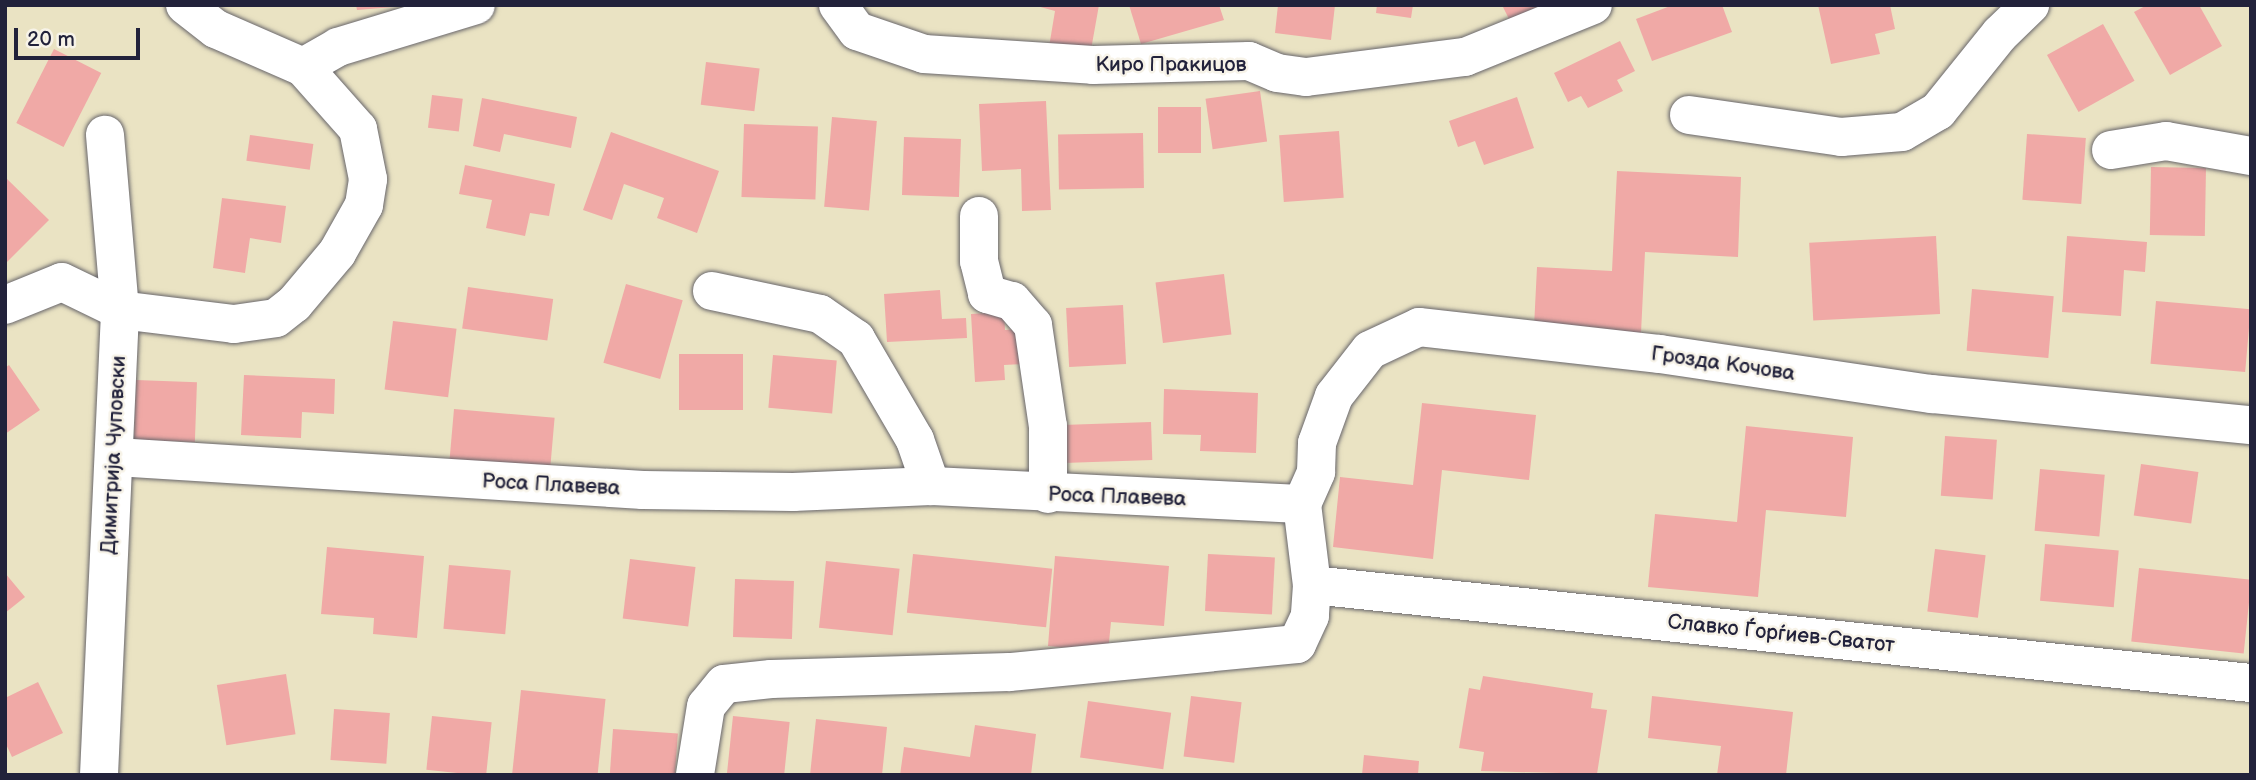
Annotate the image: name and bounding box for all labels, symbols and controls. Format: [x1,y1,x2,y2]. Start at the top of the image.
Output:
scale bar [18,14,144,58]
text: 20 m [27,27,75,52]
street label: Киро Пракицов [1096,52,1246,78]
street label: Грозда Кочова [1650,341,1796,387]
street label: Димитрија Чуповски [96,355,132,555]
street label: Роса Плавева [481,469,621,501]
street label: Роса Плавева [1047,482,1187,512]
street label: Славко Ѓорѓиев-Сватот [1666,610,1896,658]

